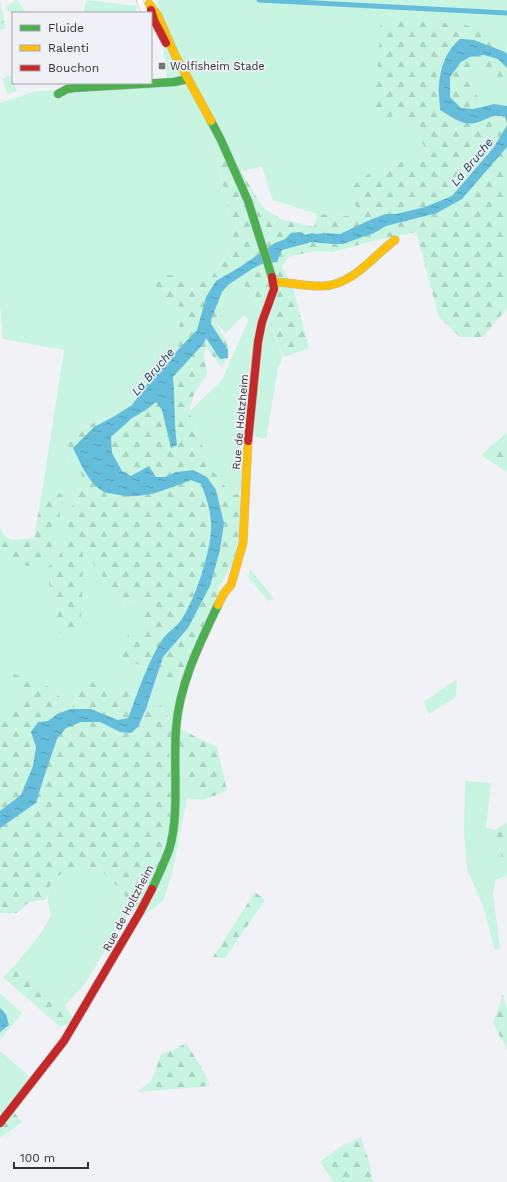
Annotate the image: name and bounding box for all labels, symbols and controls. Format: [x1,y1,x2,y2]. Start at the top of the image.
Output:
legend [12,12,152,84]
text: Fluide [48,21,84,35]
text: Ralenti [48,41,89,55]
place label: Wolfisheim Stade [170,60,265,73]
text: Bouchon [48,61,99,75]
marker: Wolfisheim Stade [157,61,167,71]
water label: La Bruche [448,135,496,189]
water label: La Bruche [129,345,177,399]
street label: Rue de Holtzheim [230,374,251,470]
street label: Rue de Holtzheim [100,863,157,954]
scale bar [14,1144,88,1170]
text: 100 m [20,1151,55,1165]

